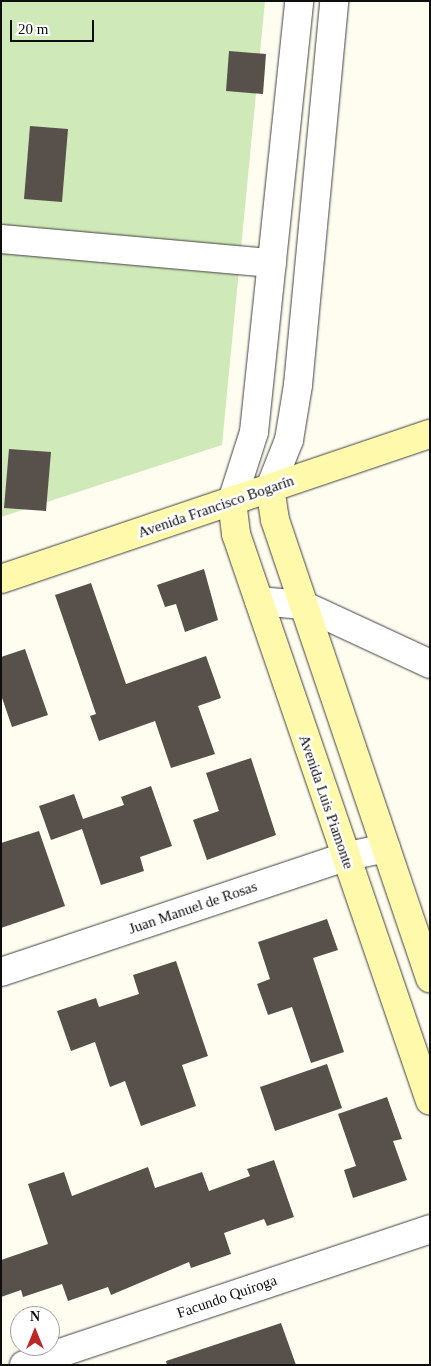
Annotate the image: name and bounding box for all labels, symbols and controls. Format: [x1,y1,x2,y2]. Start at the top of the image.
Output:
scale bar [12,10,96,42]
text: 20 m [18,21,48,37]
street label: Avenida Francisco Bogarín [136,472,296,542]
street label: Avenida Luis Piamonte [295,733,357,871]
street label: Juan Manuel de Rosas [126,878,260,938]
street label: Facundo Quiroga [175,1271,279,1323]
north arrow [10,1306,60,1356]
text: N [30,1309,40,1324]

